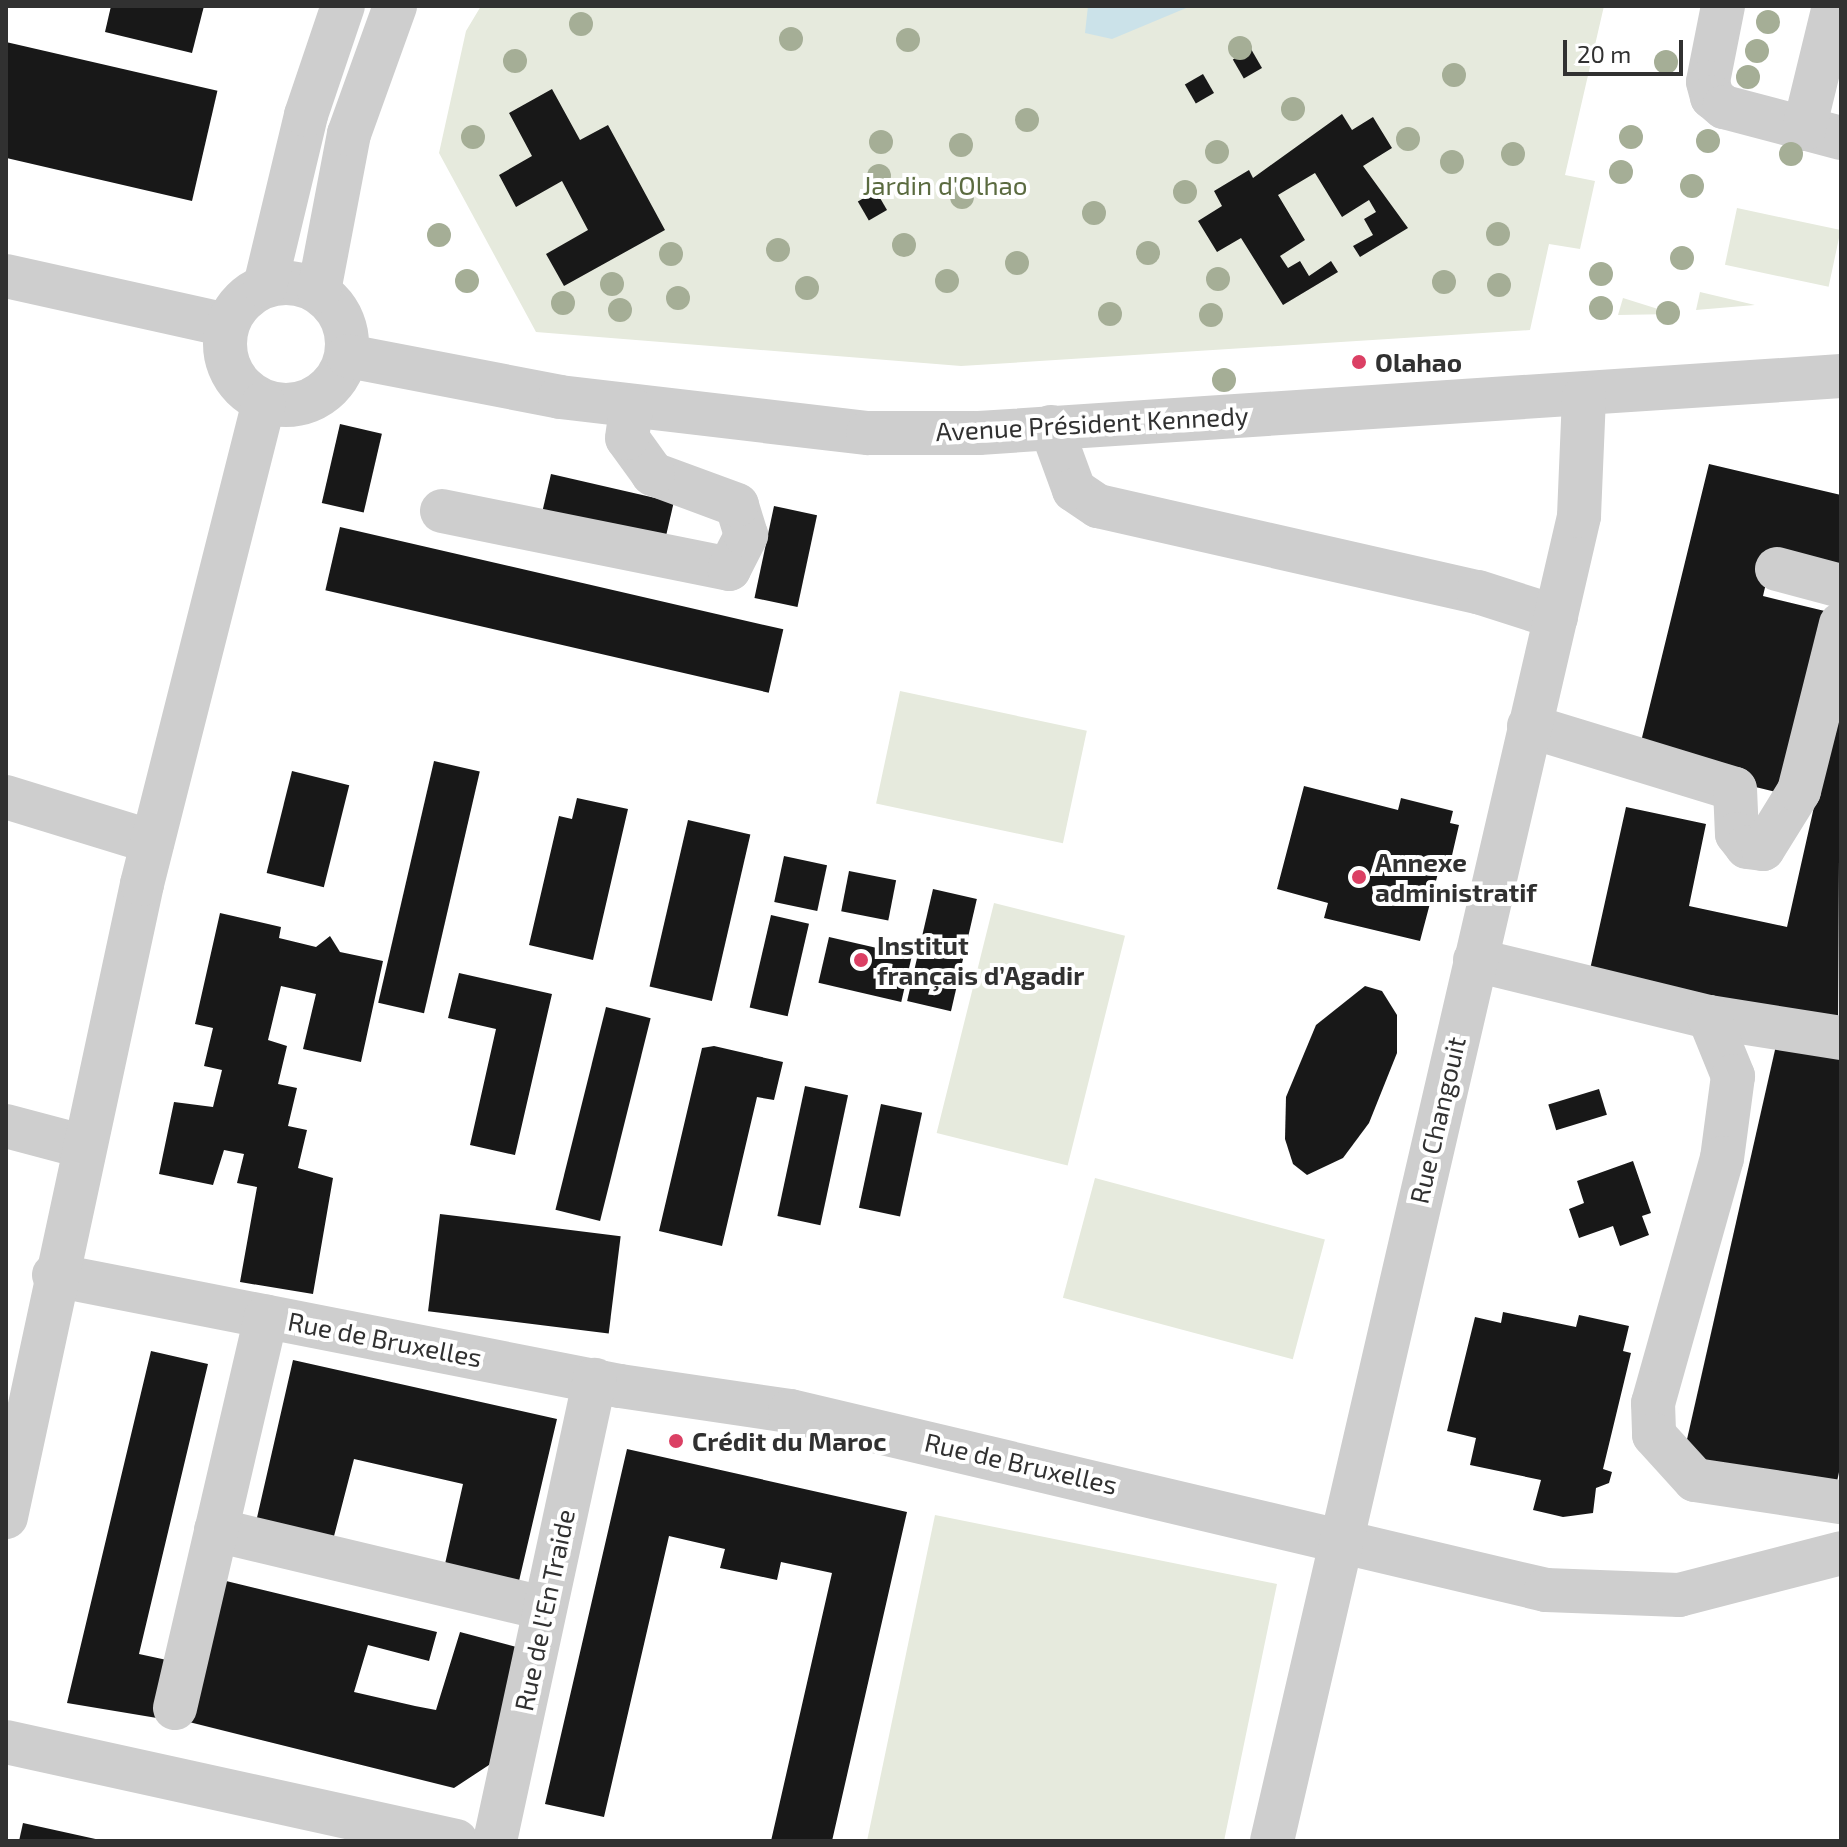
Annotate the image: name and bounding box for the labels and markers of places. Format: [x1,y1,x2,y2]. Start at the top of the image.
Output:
place label: Olahao [1375,346,1462,378]
marker: Olahao [1350,353,1368,371]
place label: Annexe administratif [1375,846,1537,908]
marker: Annexe administratif [1350,868,1368,886]
place label: Institut français d’Agadir [877,929,1084,990]
marker: Institut français d’Agadir [852,951,870,969]
place label: Crédit du Maroc [692,1425,886,1457]
marker: Crédit du Maroc [667,1432,685,1450]

